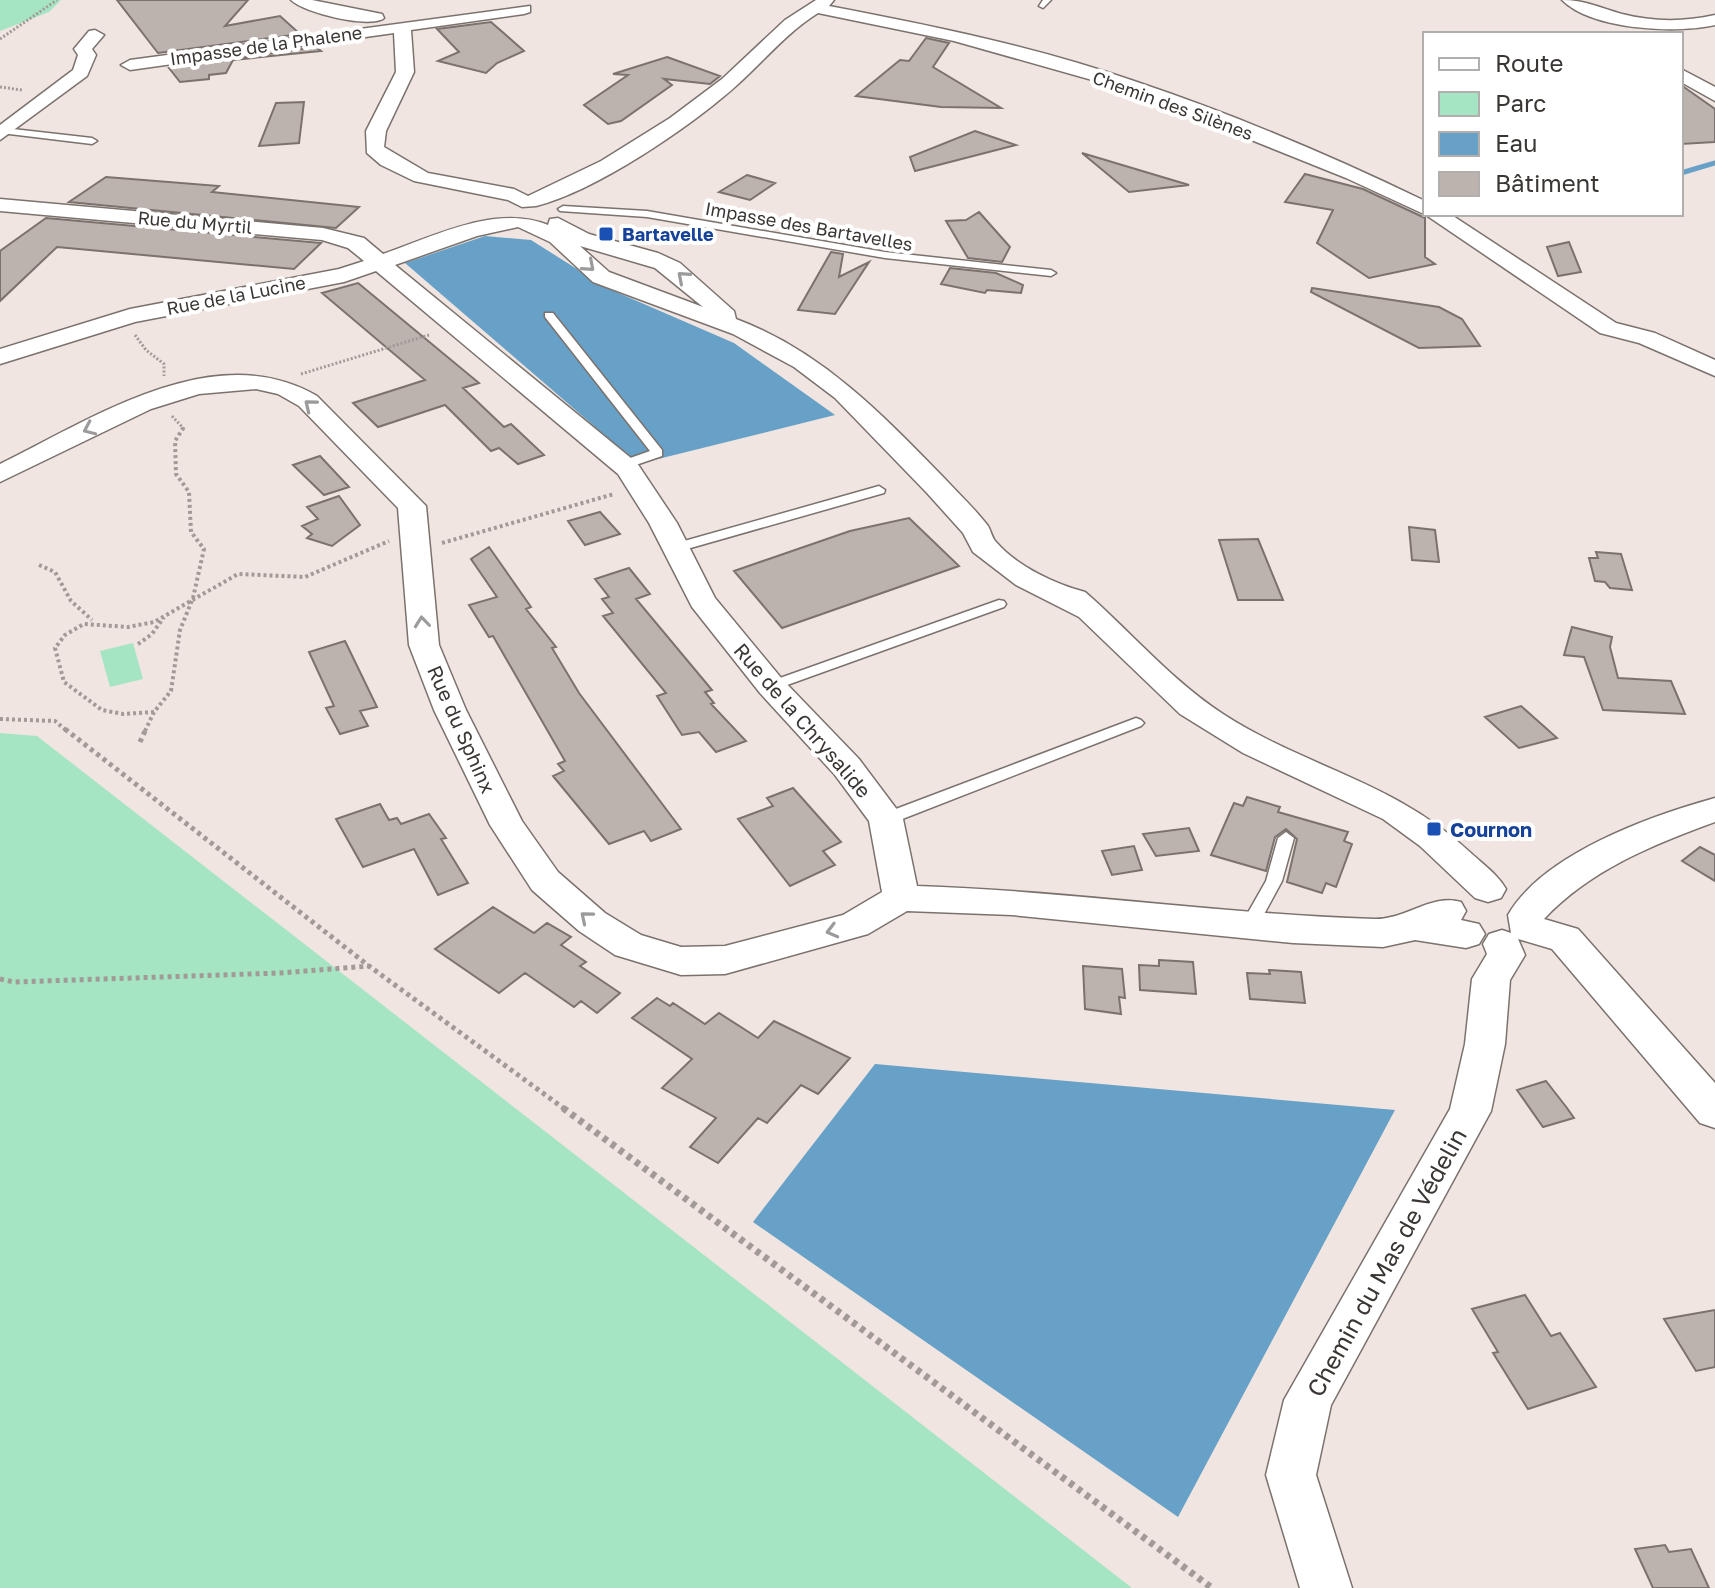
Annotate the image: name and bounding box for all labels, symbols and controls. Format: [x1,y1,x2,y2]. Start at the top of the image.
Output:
street label: Impasse de la Phalene [168,21,364,69]
legend [1423,32,1683,216]
text: Route [1495,48,1564,77]
street label: Chemin des Silènes [1090,66,1256,144]
text: Parc [1495,88,1546,117]
text: Eau [1495,128,1537,157]
text: Bâtiment [1495,168,1600,197]
street label: Impasse des Bartavelles [703,197,915,255]
street label: Rue du Myrtil [137,206,253,238]
place label: Bartavelle [622,223,714,245]
marker: Bartavelle [597,225,615,243]
one-way arrow [580,257,595,271]
street label: Rue de la Lucine [165,271,307,319]
one-way arrow [677,273,692,287]
one-way arrow [305,400,320,415]
one-way arrow [83,419,97,435]
one-way arrow [413,615,430,628]
street label: Rue de la Chrysalide [729,638,877,802]
street label: Rue du Sphinx [423,661,501,797]
place label: Cournon [1450,817,1532,841]
marker: Cournon [1425,820,1443,838]
one-way arrow [581,912,596,927]
one-way arrow [825,922,839,938]
street label: Chemin du Mas de Védelin [1300,1123,1472,1401]

